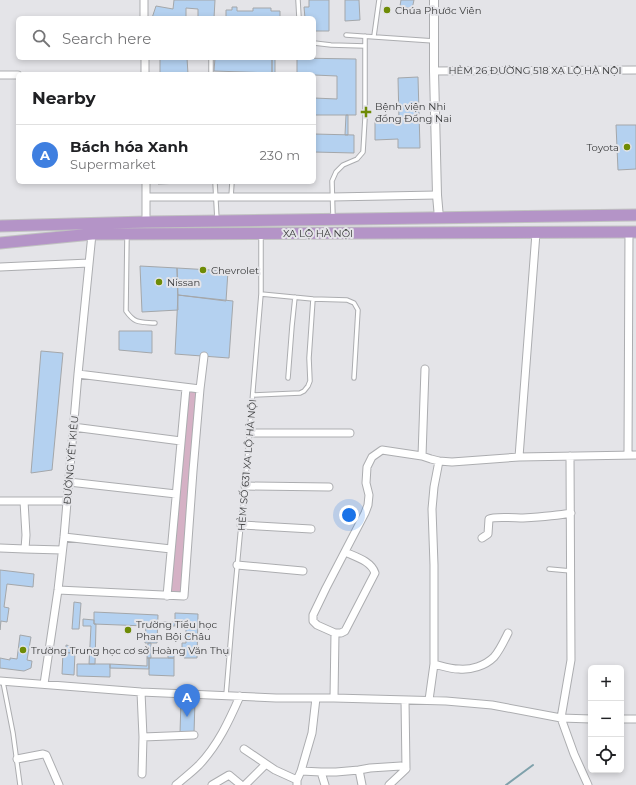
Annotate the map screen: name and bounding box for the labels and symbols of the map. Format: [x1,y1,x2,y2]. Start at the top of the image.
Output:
place label: Chúa Phước Viên [395,4,481,17]
marker: Chúa Phước Viên [382,5,392,15]
street label: HẺM 26 ĐƯỜNG 518 XA LỘ HÀ NỘI [448,64,622,77]
place label: Bệnh viện Nhi đồng Đồng Nai [375,100,452,125]
marker: Bệnh viện Nhi đồng Đồng Nai [360,106,372,118]
place label: Toyota [586,141,619,154]
marker: Toyota [622,142,632,152]
street label: XA LỘ HÀ NỘI [283,227,353,240]
place label: Chevrolet [211,264,259,277]
marker: Chevrolet [198,265,208,275]
place label: Nissan [167,276,200,289]
marker: Nissan [154,277,164,287]
street label: HẺM SỐ 631 XA LỘ HÀ NỘI [235,399,259,531]
street label: ĐƯỜNG YẾT KIÊU [61,415,81,505]
your location [339,505,359,525]
place label: Trường Tiểu học Phan Bội Châu [136,618,218,643]
marker: Trường Tiểu học Phan Bội Châu [123,625,133,635]
place label: Trường Trung học cơ sở Hoàng Văn Thụ [31,644,229,657]
marker: Trường Trung học cơ sở Hoàng Văn Thụ [18,645,28,655]
pin: A [174,684,200,717]

